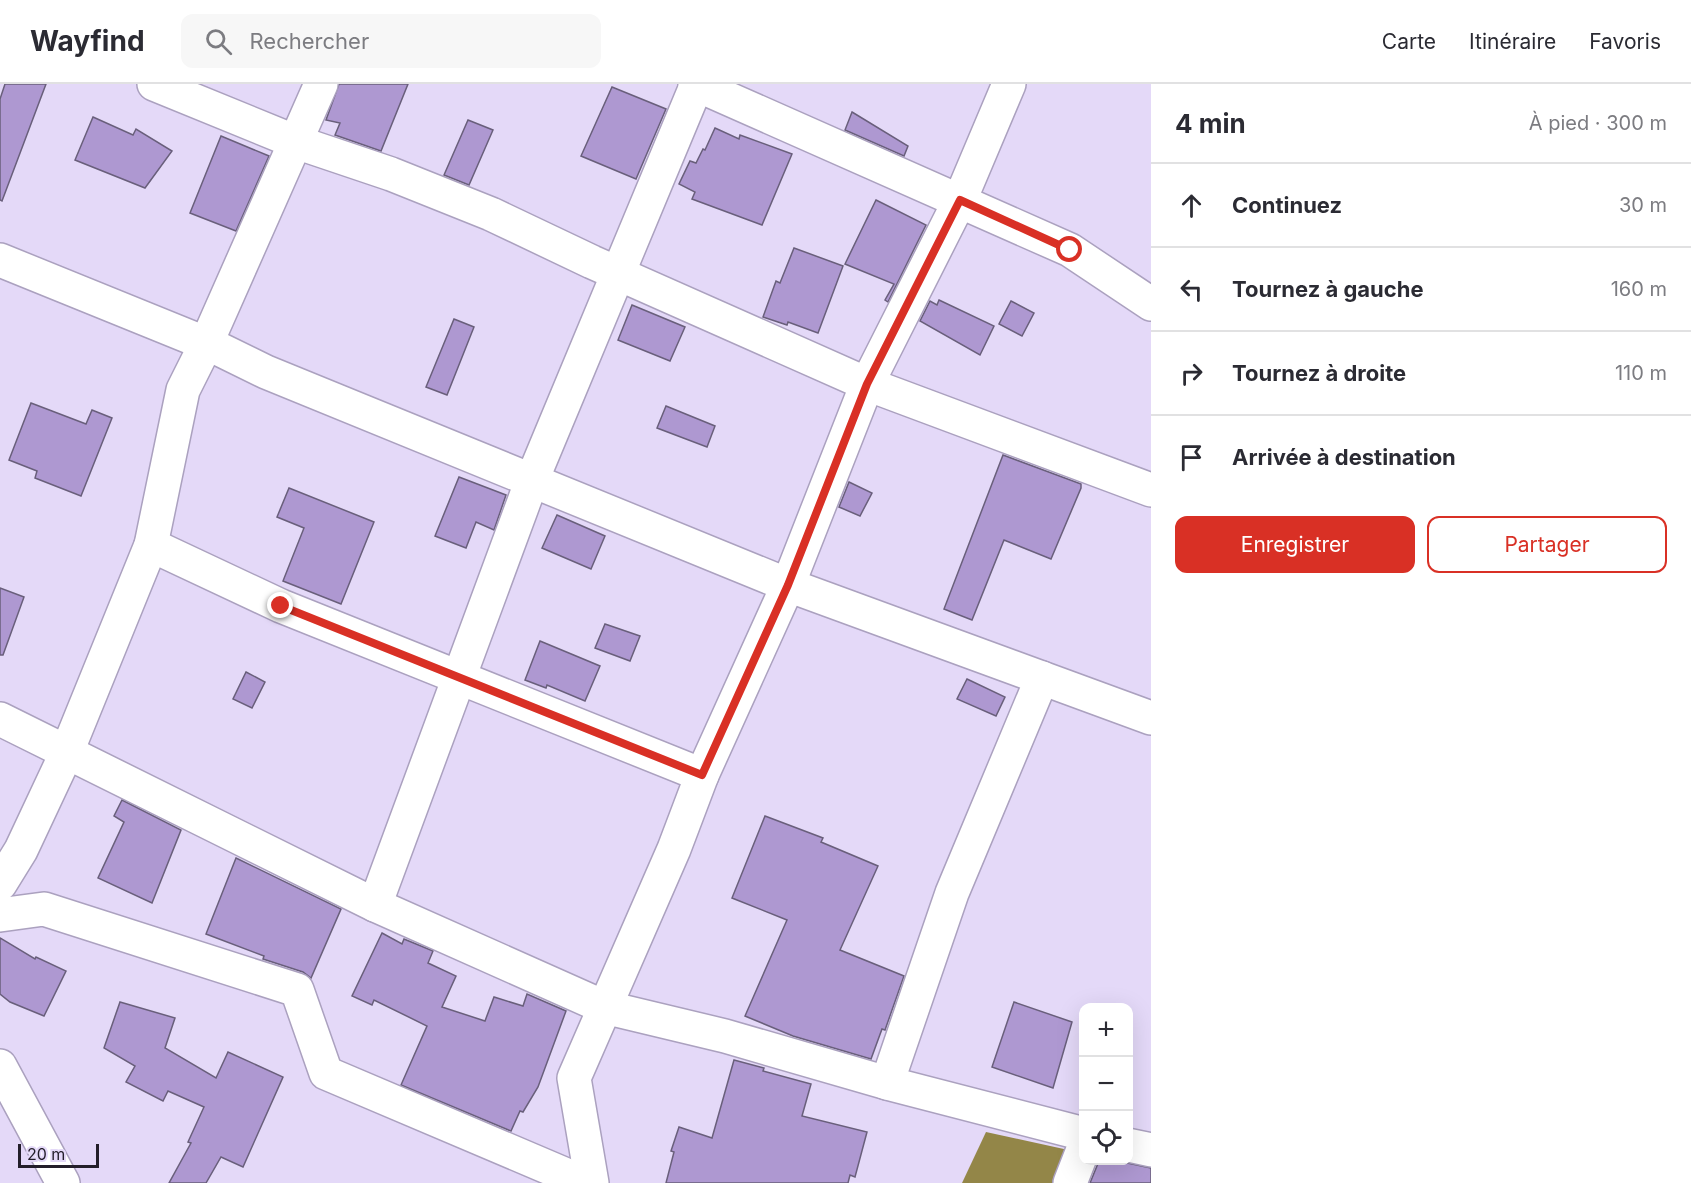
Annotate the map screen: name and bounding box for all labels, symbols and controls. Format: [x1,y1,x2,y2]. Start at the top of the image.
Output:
search box [181,14,601,68]
text: Wayfind [30,24,145,58]
icon: search [202,25,235,58]
text: Rechercher [250,28,369,54]
text: Carte [1382,29,1436,54]
text: Itinéraire [1469,29,1556,54]
text: Favoris [1589,29,1661,54]
text: 4 min [1175,108,1246,139]
text: À pied · 300 m [1529,111,1667,135]
icon: ahead [1175,189,1208,222]
text: Continuez [1232,192,1342,218]
text: 30 m [1619,193,1667,217]
route start [1056,236,1082,262]
icon: left [1175,273,1208,306]
text: Tournez à gauche [1232,276,1424,302]
text: 160 m [1611,277,1667,301]
icon: right [1175,357,1208,390]
text: Tournez à droite [1232,360,1406,386]
text: 110 m [1615,361,1667,385]
icon: arrive [1175,441,1208,474]
text: Arrivée à destination [1232,444,1456,470]
button: Enregistrer [1175,516,1415,573]
button: Partager [1427,516,1667,573]
route end [267,592,293,618]
map controls [1079,1003,1133,1165]
button: + [1079,1003,1133,1057]
button: − [1079,1057,1133,1111]
button: locate [1079,1111,1133,1165]
scale bar [18,1141,99,1168]
text: 20 m [27,1144,65,1164]

